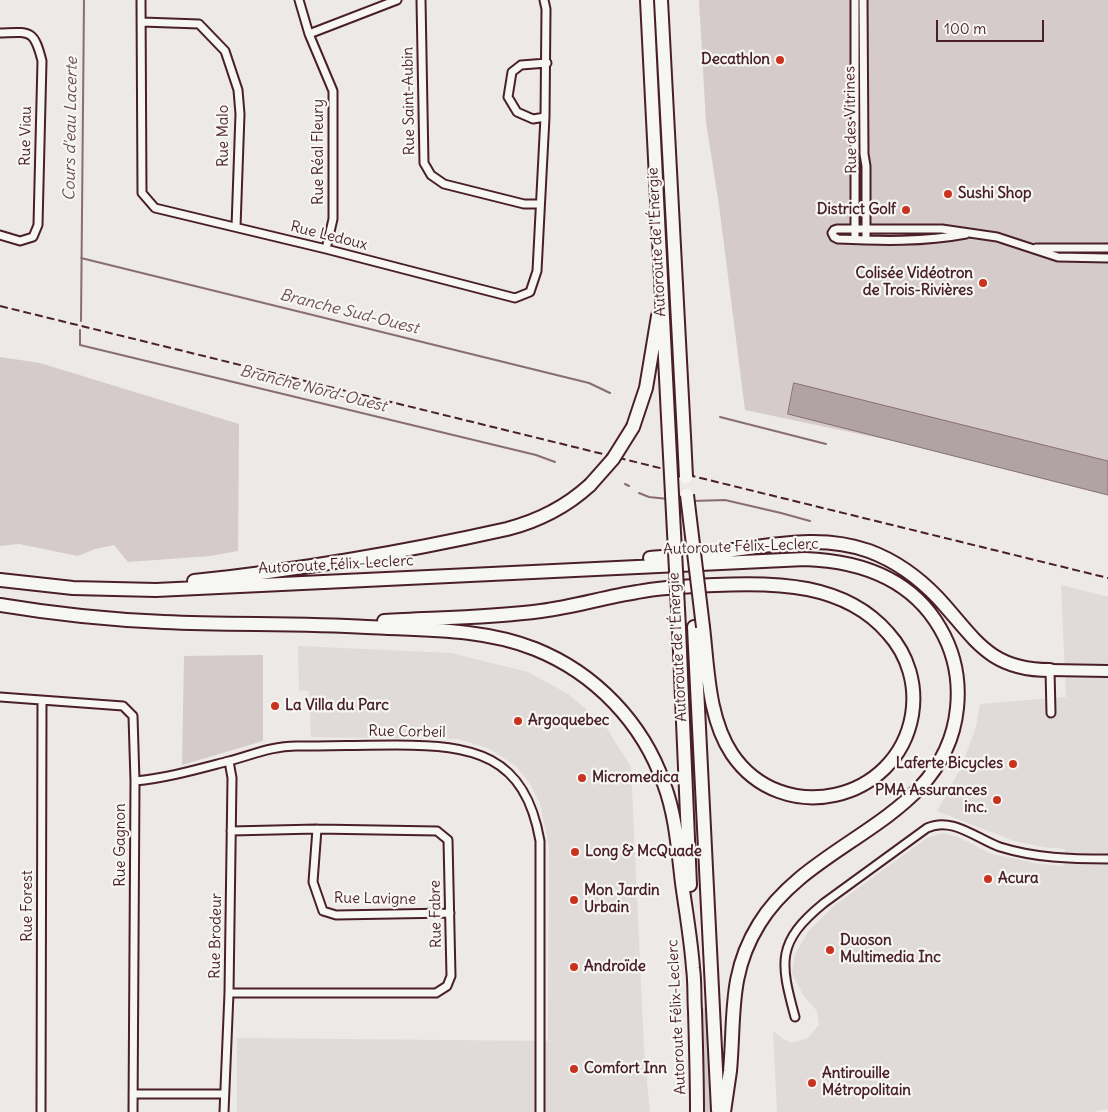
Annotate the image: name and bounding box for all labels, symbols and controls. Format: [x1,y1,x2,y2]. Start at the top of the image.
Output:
scale bar [938,10,1046,42]
text: 100 m [944,19,986,38]
street label: Rue Saint-Aubin [399,47,419,155]
place label: Decathlon [701,51,770,69]
marker: Decathlon [774,54,786,66]
water label: Cours d'eau Lacerte [60,57,82,201]
street label: Rue des Vitrines [841,66,861,174]
street label: Rue Réal Fleury [310,99,328,205]
street label: Rue Malo [215,105,233,167]
street label: Rue Viau [16,106,36,166]
street label: Autoroute de l'Énergie [644,167,670,317]
place label: Sushi Shop [958,185,1031,203]
marker: Sushi Shop [942,188,954,200]
place label: District Golf [817,201,896,219]
marker: District Golf [900,204,912,216]
street label: Rue Ledoux [289,218,369,254]
place label: Colisée Vidéotron de Trois-Rivières [856,265,973,300]
marker: Colisée Vidéotron de Trois-Rivières [977,277,989,289]
water label: Branche Sud-Ouest [278,285,420,339]
water label: Branche Nord-Ouest [238,362,388,416]
street label: Autoroute Félix-Leclerc [663,535,819,559]
street label: Autoroute Félix-Leclerc [258,552,414,578]
street label: Autoroute de l'Énergie [665,572,691,722]
place label: La Villa du Parc [285,697,389,715]
marker: La Villa du Parc [269,700,281,712]
place label: Argoquebec [528,712,609,730]
marker: Argoquebec [512,715,524,727]
street label: Rue Corbeil [368,722,446,742]
place label: Laferte Bicycles [896,755,1003,773]
marker: Laferte Bicycles [1007,758,1019,770]
place label: Micromedica [592,769,679,787]
marker: Micromedica [576,772,588,784]
place label: PMA Assurances inc. [875,782,987,817]
marker: PMA Assurances inc. [991,794,1003,806]
street label: Rue Gagnon [112,803,130,887]
place label: Long & McQuade [585,843,702,861]
marker: Long & McQuade [569,846,581,858]
street label: Rue Forest [19,870,37,942]
place label: Acura [998,870,1039,888]
marker: Acura [982,873,994,885]
street label: Rue Fabre [426,880,446,948]
place label: Mon Jardin Urbain [584,882,660,917]
street label: Rue Lavigne [334,889,416,909]
street label: Rue Brodeur [206,893,226,979]
marker: Mon Jardin Urbain [568,894,580,906]
place label: Duoson Multimedia Inc [840,932,941,967]
street label: Autoroute Félix-Leclerc [664,939,690,1095]
marker: Duoson Multimedia Inc [824,944,836,956]
place label: Androïde [584,958,646,976]
marker: Androïde [568,961,580,973]
place label: Comfort Inn [584,1060,667,1078]
marker: Comfort Inn [568,1063,580,1075]
place label: Antirouille Métropolitain [822,1065,911,1100]
marker: Antirouille Métropolitain [806,1077,818,1089]

